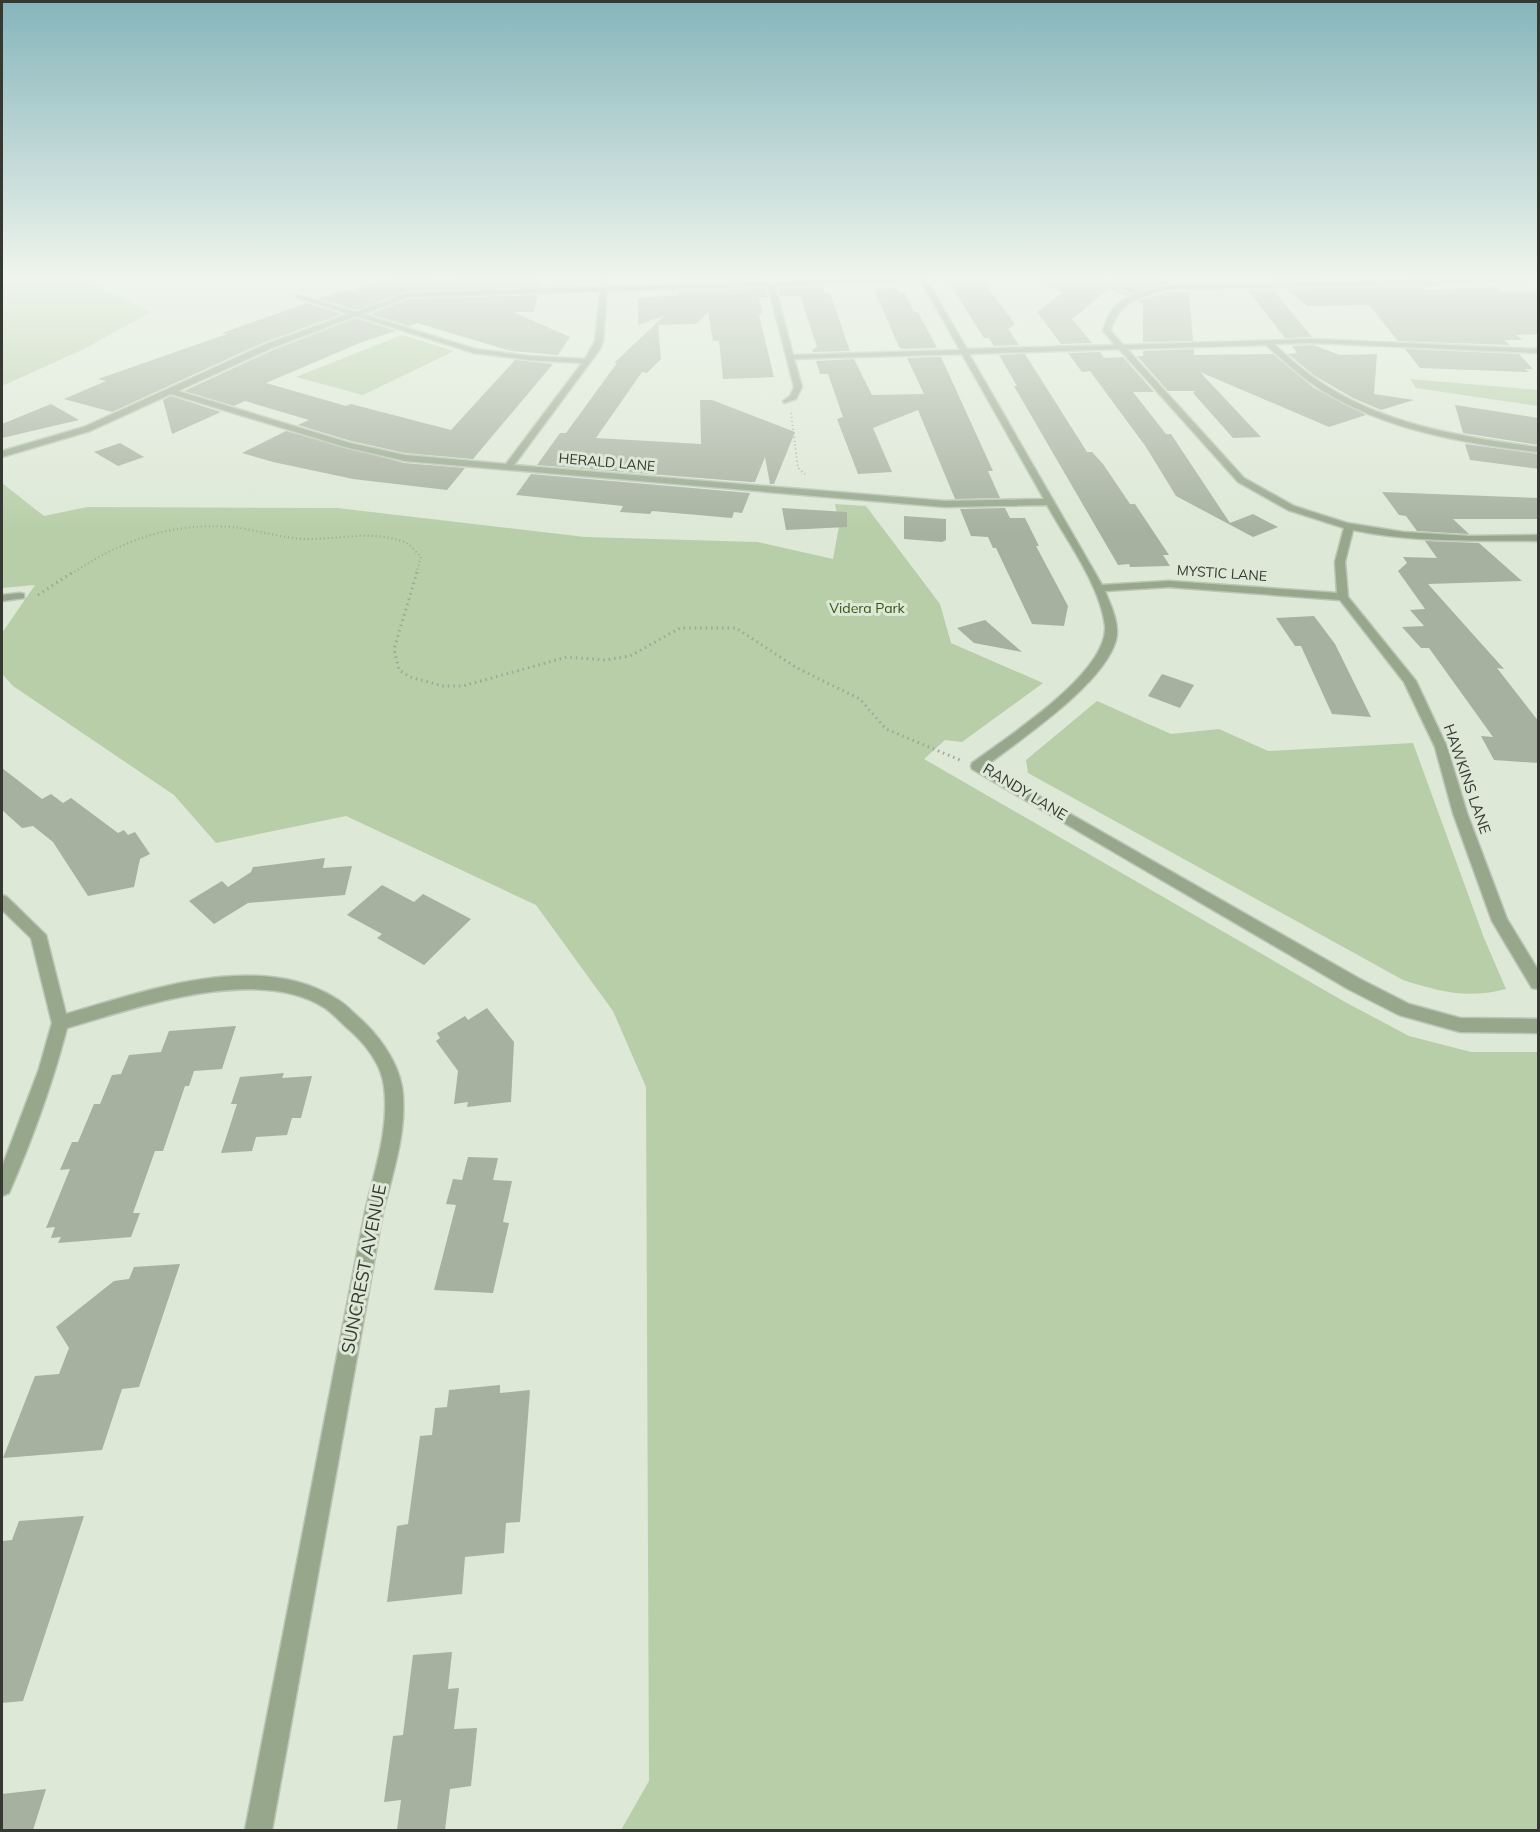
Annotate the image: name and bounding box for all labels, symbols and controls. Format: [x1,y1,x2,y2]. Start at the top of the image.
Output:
street label: HERALD LANE [558,449,656,475]
street label: MYSTIC LANE [1176,561,1268,585]
park label: Videra Park [829,599,906,617]
street label: HAWKINS LANE [1440,721,1495,837]
street label: RANDY LANE [980,759,1071,824]
street label: SUNCREST AVENUE [336,1182,391,1356]

